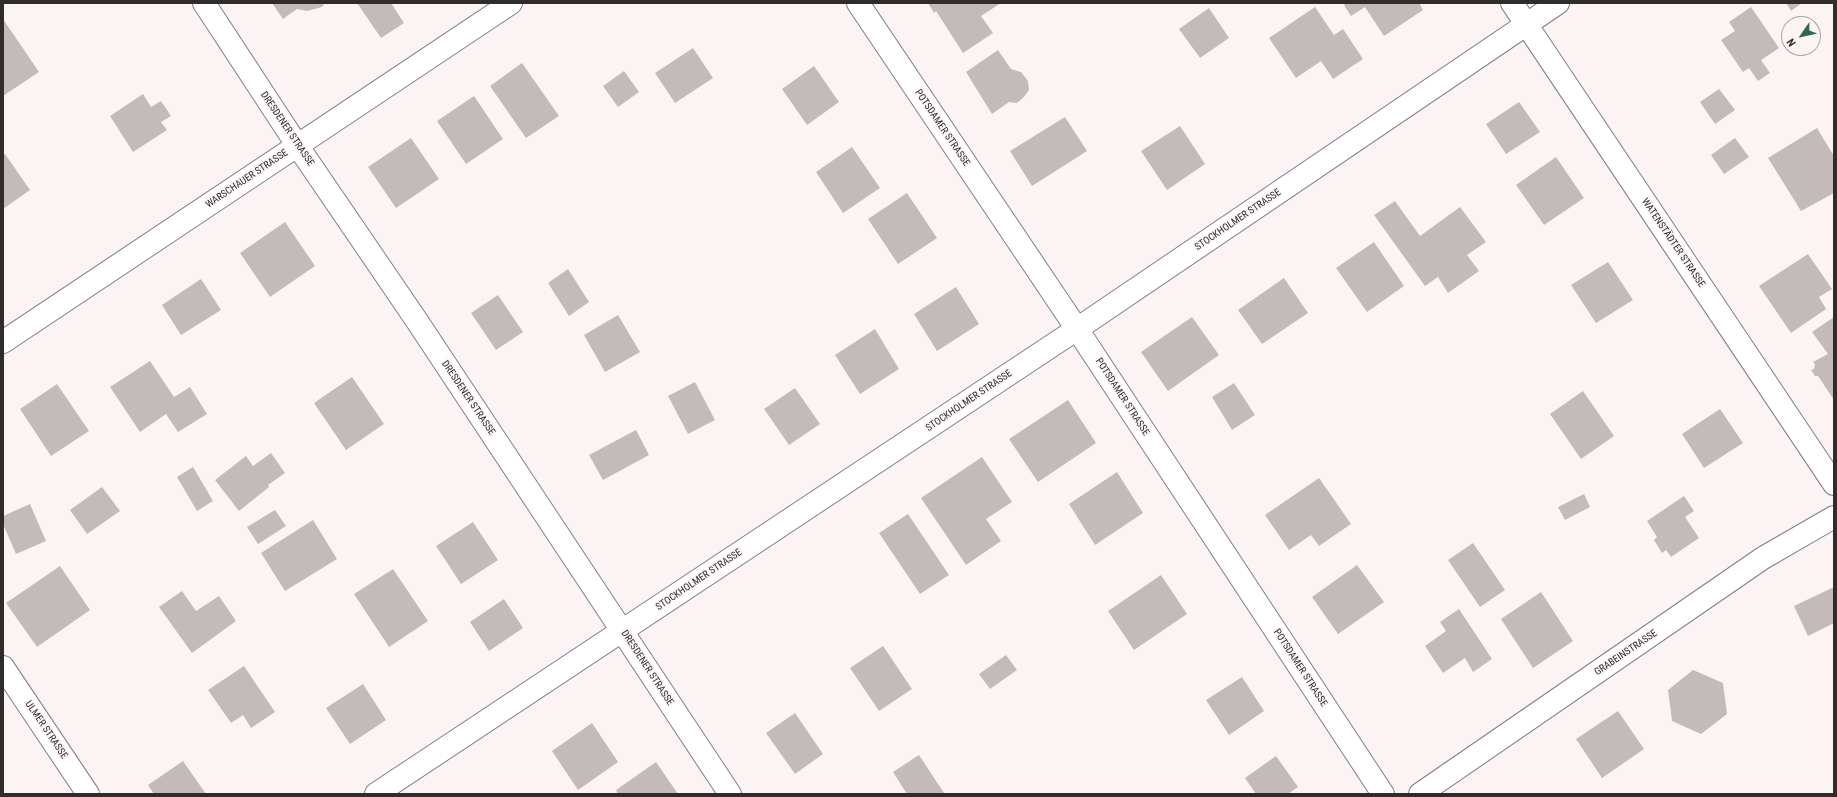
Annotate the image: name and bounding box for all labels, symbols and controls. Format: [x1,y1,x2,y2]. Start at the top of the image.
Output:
north arrow [1781,16,1821,56]
text: N [1784,36,1799,49]
street label: POTSDAMER STRASSE [912,87,972,169]
street label: DRESDENER STRASSE [258,89,316,169]
street label: WARSCHAUER STRASSE [204,147,290,211]
street label: STOCKHOLMER STRASSE [1193,187,1283,253]
street label: WATENSTÄDTER STRASSE [1639,196,1707,290]
street label: POTSDAMER STRASSE [1092,356,1152,438]
street label: DRESDENER STRASSE [439,358,497,438]
street label: STOCKHOLMER STRASSE [924,368,1014,434]
street label: STOCKHOLMER STRASSE [654,547,744,613]
street label: POTSDAMER STRASSE [1270,627,1330,709]
street label: DRESDENER STRASSE [618,628,676,708]
street label: GRABEINSTRASSE [1592,628,1660,678]
street label: ULMER STRASSE [22,699,70,761]

